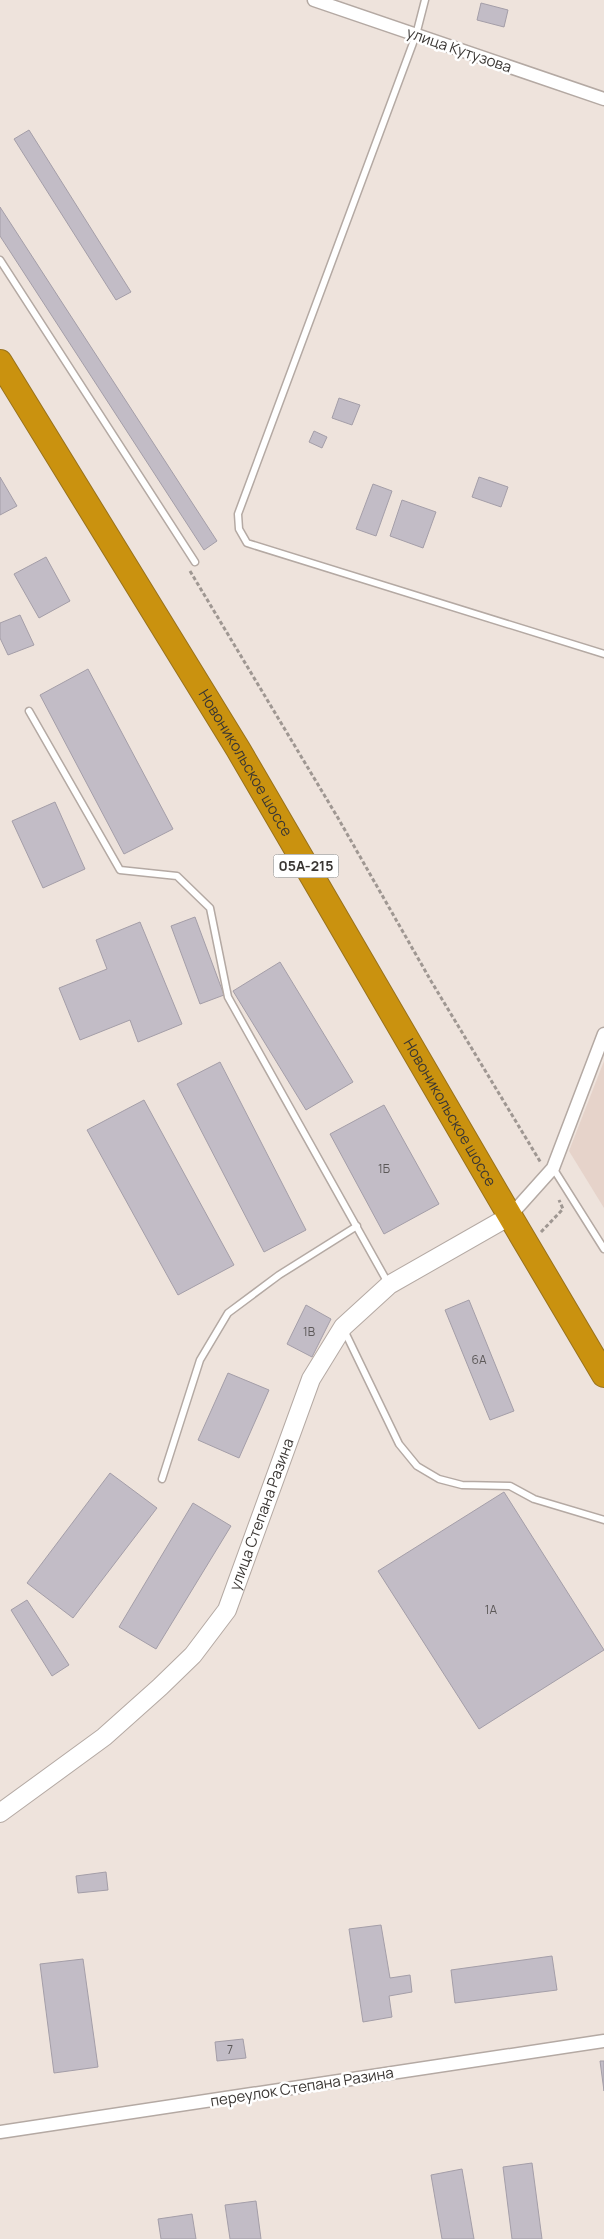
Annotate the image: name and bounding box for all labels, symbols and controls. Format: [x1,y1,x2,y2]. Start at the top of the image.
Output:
street label: улица Кутузова [404,22,514,77]
street label: Новоникольское шоссе [194,685,298,840]
road number: 05А-215 [274,854,338,878]
street label: Новоникольское шоссе [399,1034,502,1190]
house number: 1Б [378,1160,390,1177]
house number: 1В [303,1323,315,1340]
house number: 6А [471,1351,487,1368]
street label: улица Степана Разина [224,1435,299,1593]
house number: 1А [485,1601,498,1618]
house number: 7 [227,2041,233,2058]
street label: переулок Степана Разина [209,2062,395,2111]

